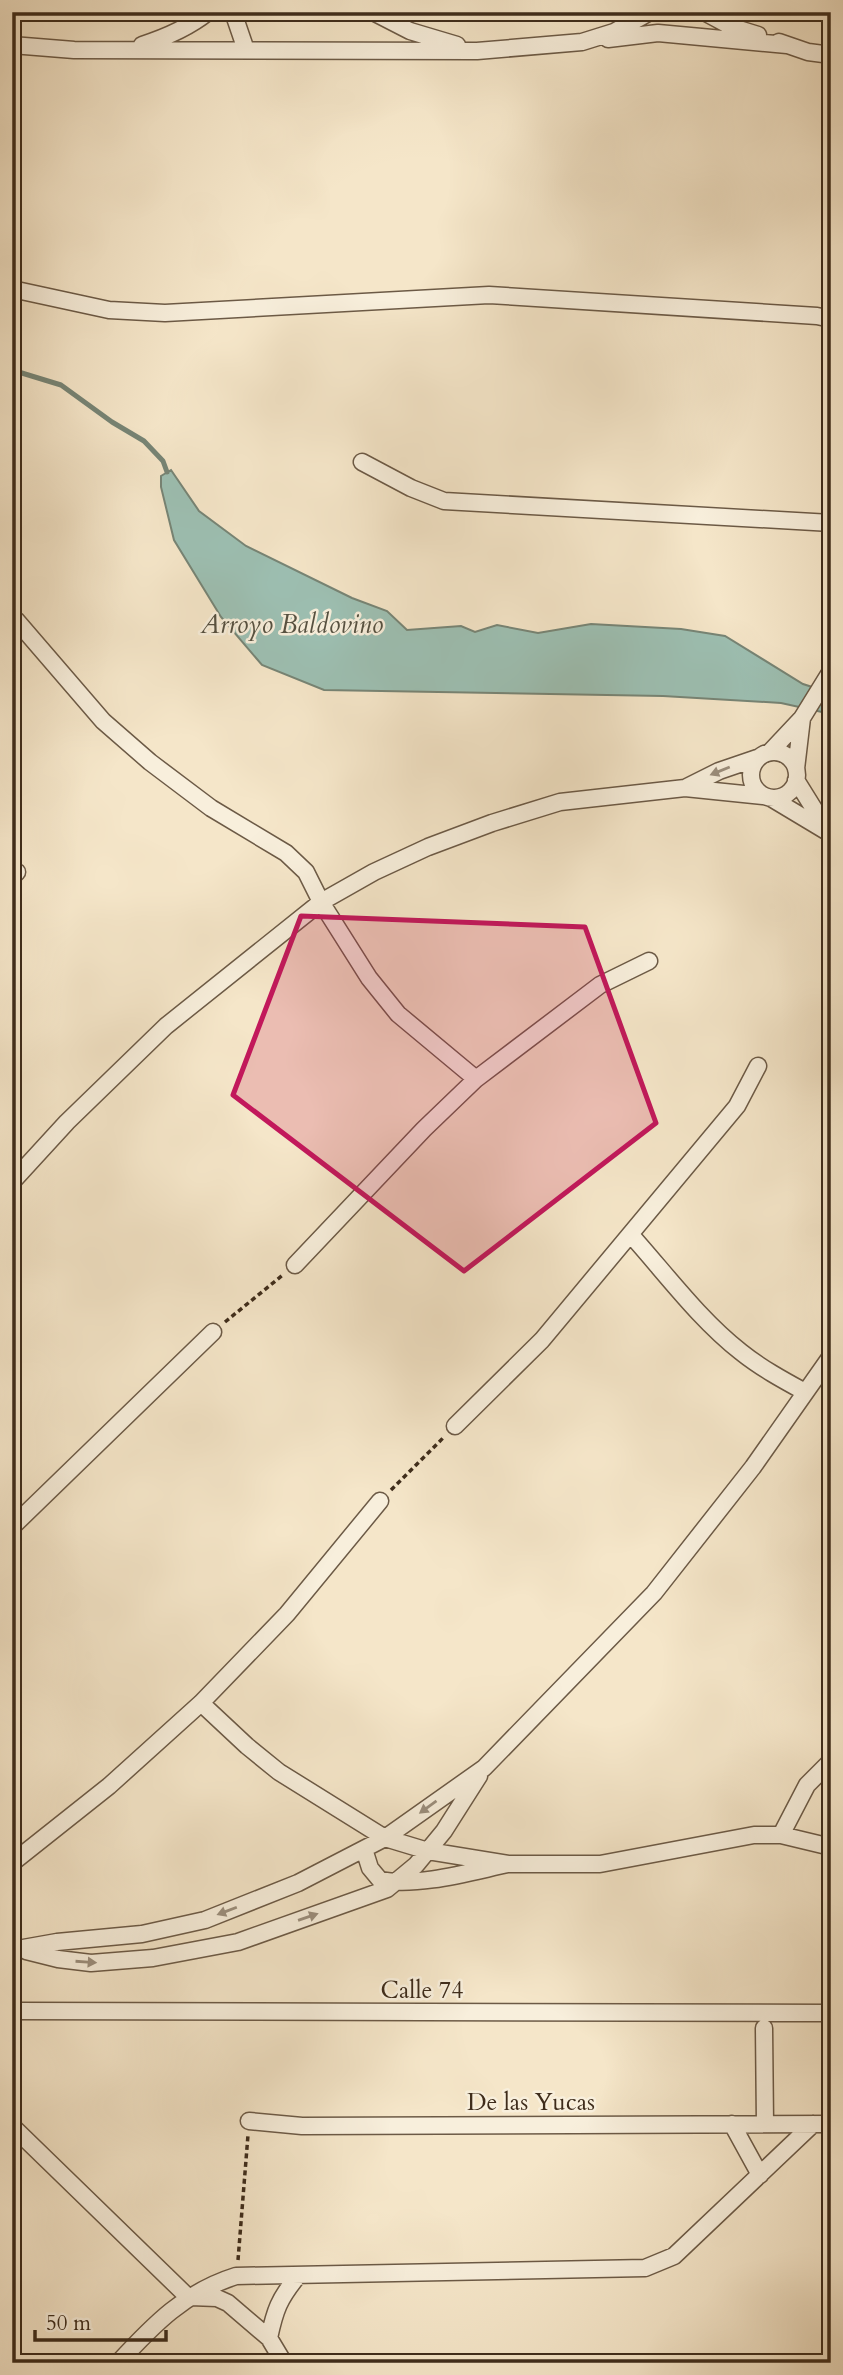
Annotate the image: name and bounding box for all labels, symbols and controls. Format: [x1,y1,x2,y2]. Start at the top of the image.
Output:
water label: Arroyo Baldovino [200,607,383,642]
one-way arrow [709,766,730,777]
one-way arrow [419,1800,437,1814]
one-way arrow [216,1906,237,1917]
one-way arrow [297,1911,318,1922]
one-way arrow [75,1957,97,1968]
street label: Calle 74 [381,1974,463,2007]
street label: De las Yucas [467,2086,595,2119]
scale bar [35,2298,166,2342]
text: 50 m [46,2309,91,2338]

